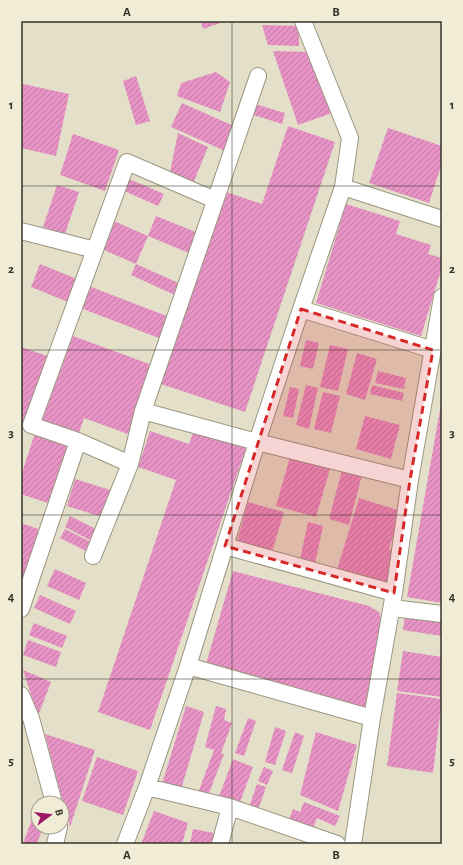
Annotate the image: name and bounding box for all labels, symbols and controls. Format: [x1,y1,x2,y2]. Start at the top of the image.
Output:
text: A [123,6,131,19]
text: B [332,6,340,19]
text: 1 [9,99,13,112]
text: 1 [450,99,454,112]
text: 2 [8,263,14,276]
text: 2 [449,263,455,276]
text: 3 [8,427,14,440]
text: 3 [449,427,455,440]
text: 4 [8,591,15,604]
text: 4 [449,591,456,604]
text: 5 [8,755,14,768]
text: 5 [449,755,455,768]
north arrow [30,795,70,835]
text: B [53,808,65,818]
text: A [123,849,131,862]
text: B [332,849,340,862]

